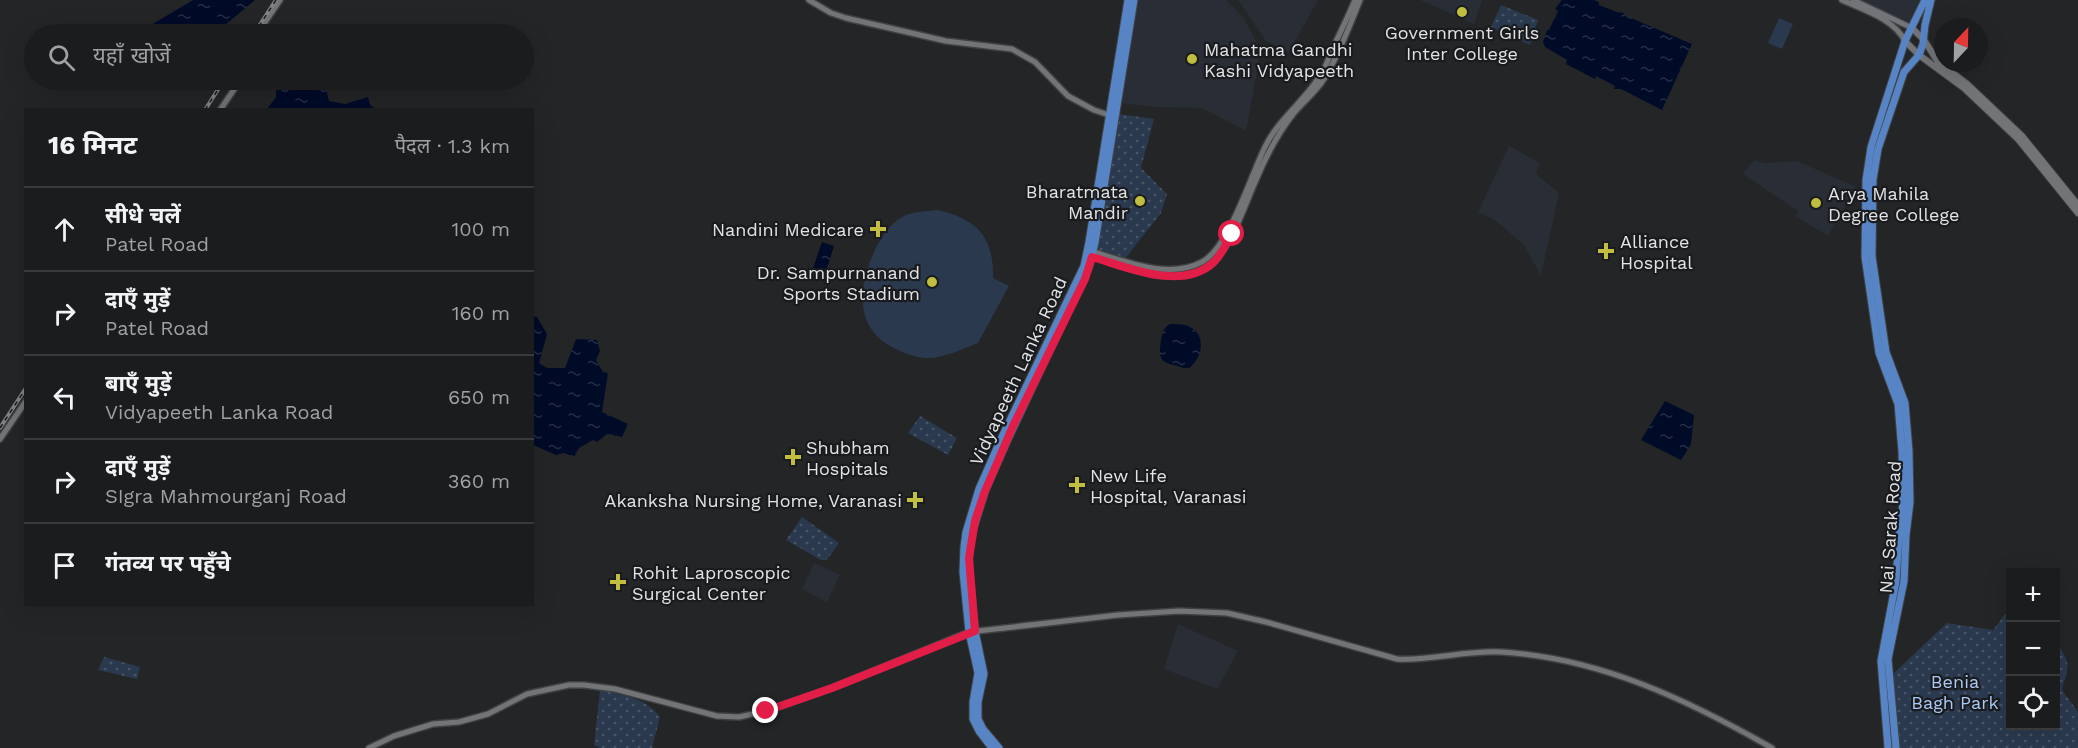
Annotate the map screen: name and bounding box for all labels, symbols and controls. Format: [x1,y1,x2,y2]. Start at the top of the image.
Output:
marker: Government Girls Inter College [1455,5,1469,19]
north arrow [1934,18,1988,72]
place label: Government Girls Inter College [1385,22,1539,64]
search box [24,24,534,90]
place label: Mahatma Gandhi Kashi Vidyapeeth [1204,39,1354,81]
icon: search [45,41,78,74]
text: यहाँ खोजें [93,43,171,68]
marker: Mahatma Gandhi Kashi Vidyapeeth [1185,52,1199,66]
text: 16 मिनट [48,130,137,160]
text: पैदल · 1.3 km [395,134,510,158]
place label: Bharatmata Mandir [1026,181,1128,223]
place label: Arya Mahila Degree College [1828,183,1959,225]
marker: Bharatmata Mandir [1133,194,1147,208]
marker: Arya Mahila Degree College [1809,196,1823,210]
text: सीधे चलें [105,203,181,228]
icon: ahead [48,213,81,246]
text: 100 m [451,217,510,241]
place label: Nandini Medicare [712,219,864,240]
marker: Nandini Medicare [869,220,887,238]
route start [1218,220,1244,246]
place label: Alliance Hospital [1620,231,1693,273]
text: Patel Road [105,232,209,256]
marker: Alliance Hospital [1597,242,1615,260]
place label: Dr. Sampurnanand Sports Stadium [757,262,920,304]
street label: Vidyapeeth Lanka Road [965,273,1071,469]
marker: Dr. Sampurnanand Sports Stadium [925,275,939,289]
text: दाएँ मुड़ें [105,287,170,312]
icon: right [48,297,81,330]
text: 160 m [452,301,510,325]
text: Patel Road [105,316,209,340]
text: बाएँ मुड़ें [105,371,172,396]
icon: left [48,381,81,414]
text: 650 m [448,385,510,409]
text: Vidyapeeth Lanka Road [105,400,333,424]
place label: Shubham Hospitals [806,437,890,479]
marker: Shubham Hospitals [784,448,802,466]
text: दाएँ मुड़ें [105,455,170,480]
street label: Nai Sarak Road [1875,460,1905,594]
icon: right [48,465,81,498]
place label: New Life Hospital, Varanasi [1090,465,1247,507]
text: 360 m [448,469,510,493]
marker: New Life Hospital, Varanasi [1068,476,1086,494]
text: SIgra Mahmourganj Road [105,484,347,508]
place label: Akanksha Nursing Home, Varanasi [605,490,902,511]
marker: Akanksha Nursing Home, Varanasi [906,491,924,509]
icon: arrive [48,549,81,582]
text: गंतव्य पर पहुँचे [105,551,231,576]
place label: Rohit Laproscopic Surgical Center [632,562,791,604]
map controls [2006,568,2060,730]
button: + [2006,568,2060,622]
marker: Rohit Laproscopic Surgical Center [609,573,627,591]
button: − [2006,622,2060,676]
park label: Benia Bagh Park [1911,671,1999,713]
button: locate [2006,676,2060,730]
route end [752,697,778,723]

